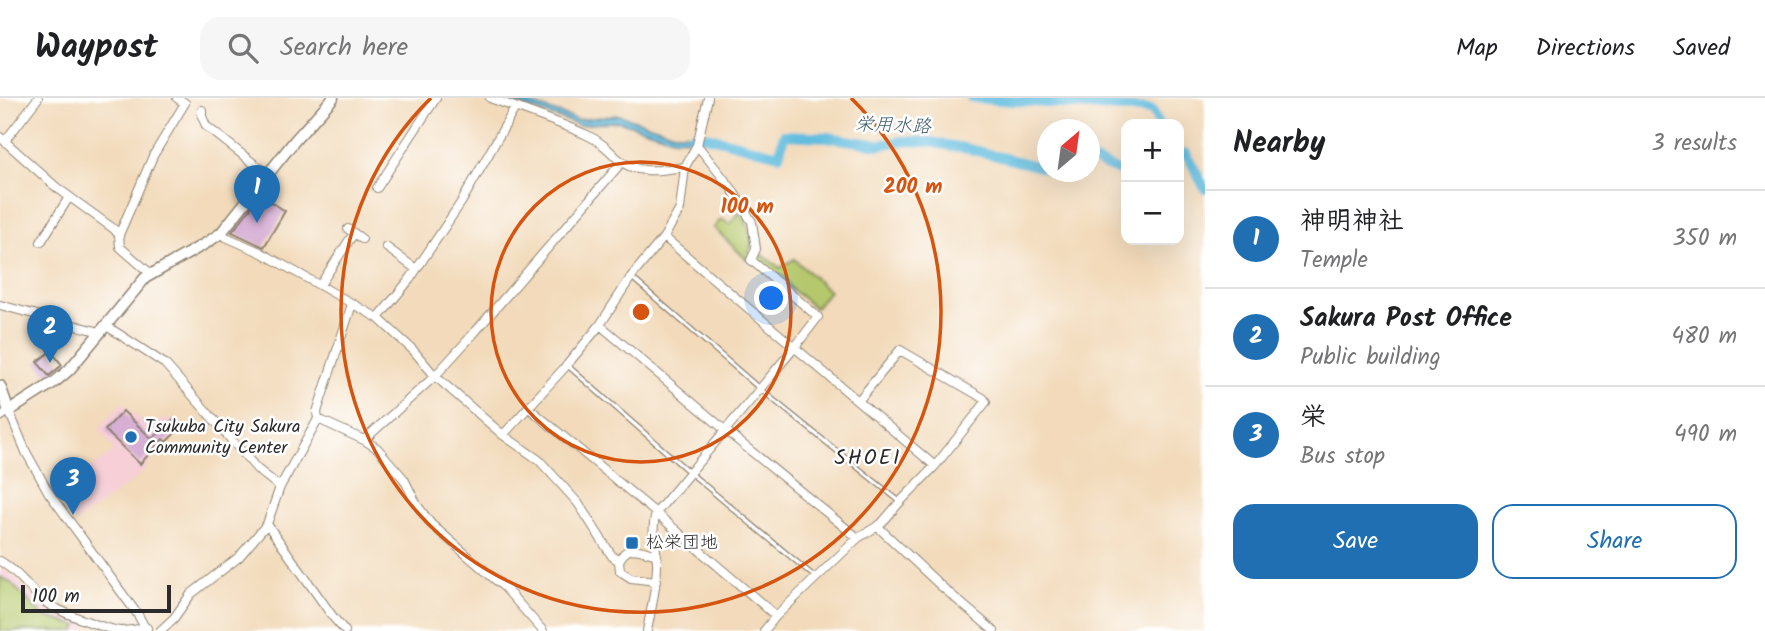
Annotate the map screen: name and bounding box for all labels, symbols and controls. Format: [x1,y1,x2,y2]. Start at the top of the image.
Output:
search box [200,17,690,80]
text: Waypost [35,22,158,75]
text: Search here [280,27,408,69]
icon: search [224,29,262,67]
text: Map [1456,29,1498,68]
text: Directions [1536,29,1635,68]
text: Saved [1673,29,1730,68]
water label: 栄用水路 [854,110,932,142]
north arrow [1037,119,1100,182]
map controls [1121,119,1184,245]
button: + [1121,119,1184,182]
text: Nearby [1233,120,1325,168]
text: 3 results [1651,126,1737,162]
pin: 1 [234,165,280,223]
text: 200 m [883,171,943,204]
button: − [1121,182,1184,245]
text: 100 m [720,191,774,224]
text: 神明神社 [1300,201,1404,243]
text: 1 [1253,221,1259,257]
text: 350 m [1672,221,1737,257]
text: Temple [1300,243,1368,279]
your location [754,281,788,315]
text: Sakura Post Office [1300,298,1512,340]
centre of rings [629,300,653,324]
pin: 2 [27,305,73,363]
text: 2 [1249,319,1263,355]
text: 480 m [1671,319,1737,355]
text: Public building [1300,340,1441,376]
text: 栄 [1300,397,1326,439]
place label: Tsukuba City Sakura Community Center [145,413,300,463]
text: 3 [1250,417,1262,453]
text: 490 m [1674,417,1737,453]
marker: Tsukuba City Sakura Community Center [123,429,139,445]
text: Bus stop [1300,439,1385,475]
district label: SHOEI [835,442,901,475]
pin: 3 [50,457,96,515]
button: Save [1233,504,1478,579]
button: Share [1492,504,1737,579]
place label: 松栄団地 [646,529,718,558]
marker: 松栄団地 [624,535,640,551]
scale bar [21,582,172,614]
text: 100 m [32,582,80,612]

